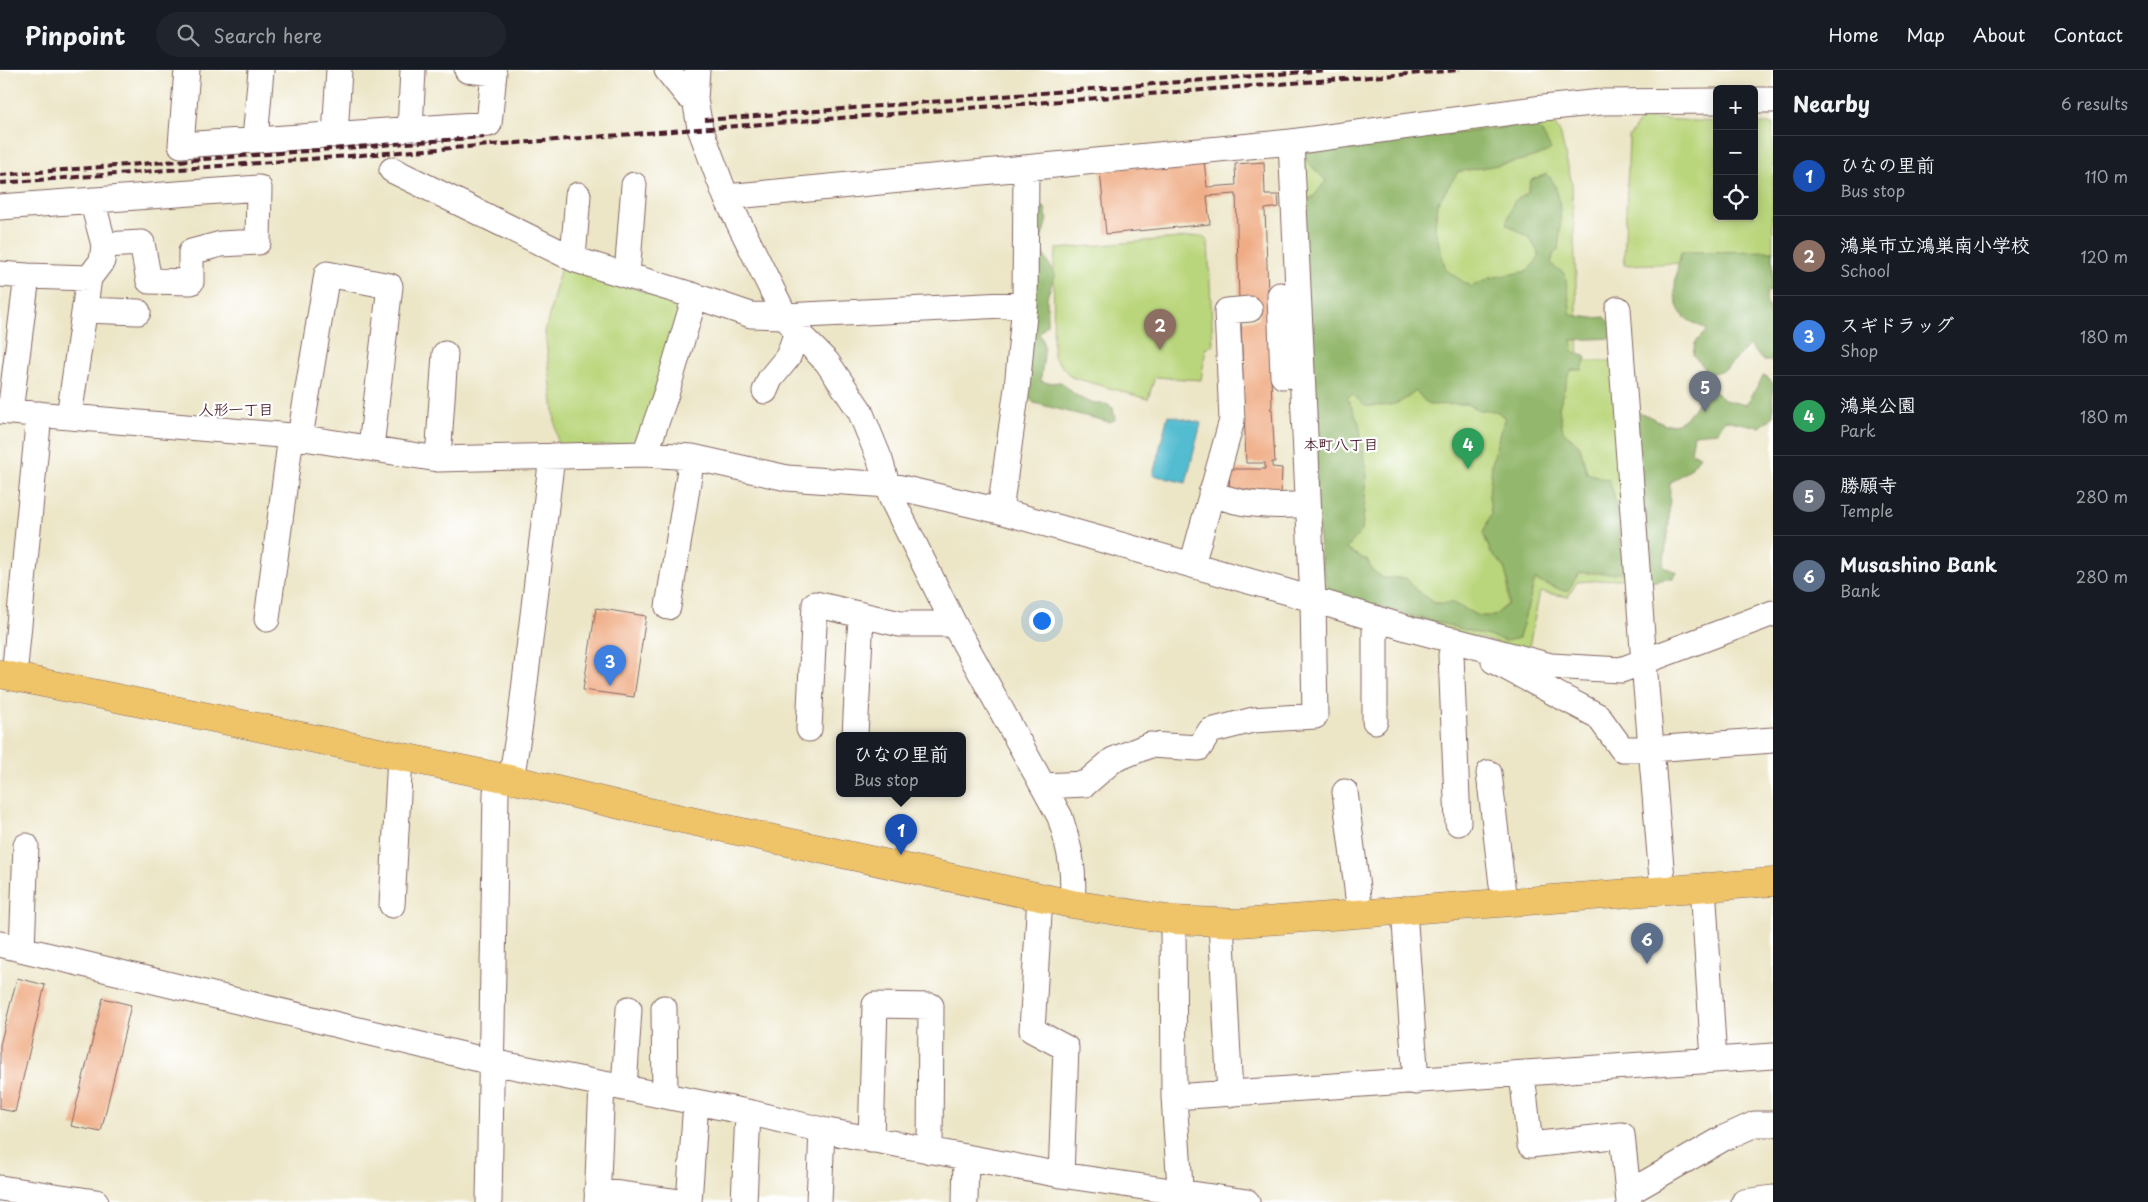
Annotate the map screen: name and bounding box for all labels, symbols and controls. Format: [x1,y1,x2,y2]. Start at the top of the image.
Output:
search box [156,12,506,57]
text: Pinpoint [25,17,126,53]
icon: search [174,21,202,49]
text: Search here [214,21,322,49]
text: Home [1828,21,1878,48]
text: Map [1906,21,1945,48]
text: About [1973,21,2025,48]
text: Contact [2053,21,2123,48]
map controls [1713,85,1758,220]
button: + [1713,85,1758,130]
text: Nearby [1793,87,1870,119]
text: 6 results [2061,91,2128,115]
button: − [1713,130,1758,175]
text: ひなの里前 [1840,150,1935,178]
text: 1 [1805,164,1813,188]
text: 110 m [2085,164,2128,188]
button: locate [1713,175,1758,220]
text: Bus stop [1840,178,1905,202]
text: 鴻巣市立鴻巣南小学校 [1840,230,2030,258]
text: 2 [1803,244,1815,268]
text: 120 m [2081,244,2128,268]
text: School [1840,258,1890,282]
pin: 2 [1144,309,1176,350]
text: スギドラッグ [1840,310,1954,338]
text: 3 [1804,324,1814,348]
text: 180 m [2080,324,2128,348]
text: Shop [1840,338,1878,362]
pin: 5 [1689,371,1721,412]
text: 鴻巣公園 [1840,390,1916,418]
district label: 人形一丁目 [198,397,274,420]
text: 4 [1804,404,1814,428]
text: 180 m [2080,404,2128,428]
text: Park [1840,418,1876,442]
pin: 4 [1452,428,1484,469]
district label: 本町八丁目 [1303,432,1379,455]
text: 勝願寺 [1840,470,1897,498]
text: 5 [1804,484,1814,508]
text: 280 m [2076,484,2128,508]
text: Temple [1840,498,1893,522]
text: Musashino Bank [1840,550,1997,578]
text: 6 [1803,564,1815,588]
text: 280 m [2076,564,2128,588]
text: Bank [1840,578,1880,602]
your location [1029,608,1055,634]
pin: 3 [594,645,626,686]
popup [836,732,966,797]
text: ひなの里前 [853,739,949,767]
text: Bus stop [853,767,919,791]
pin: 1 [885,814,917,855]
pin: 6 [1631,923,1663,964]

